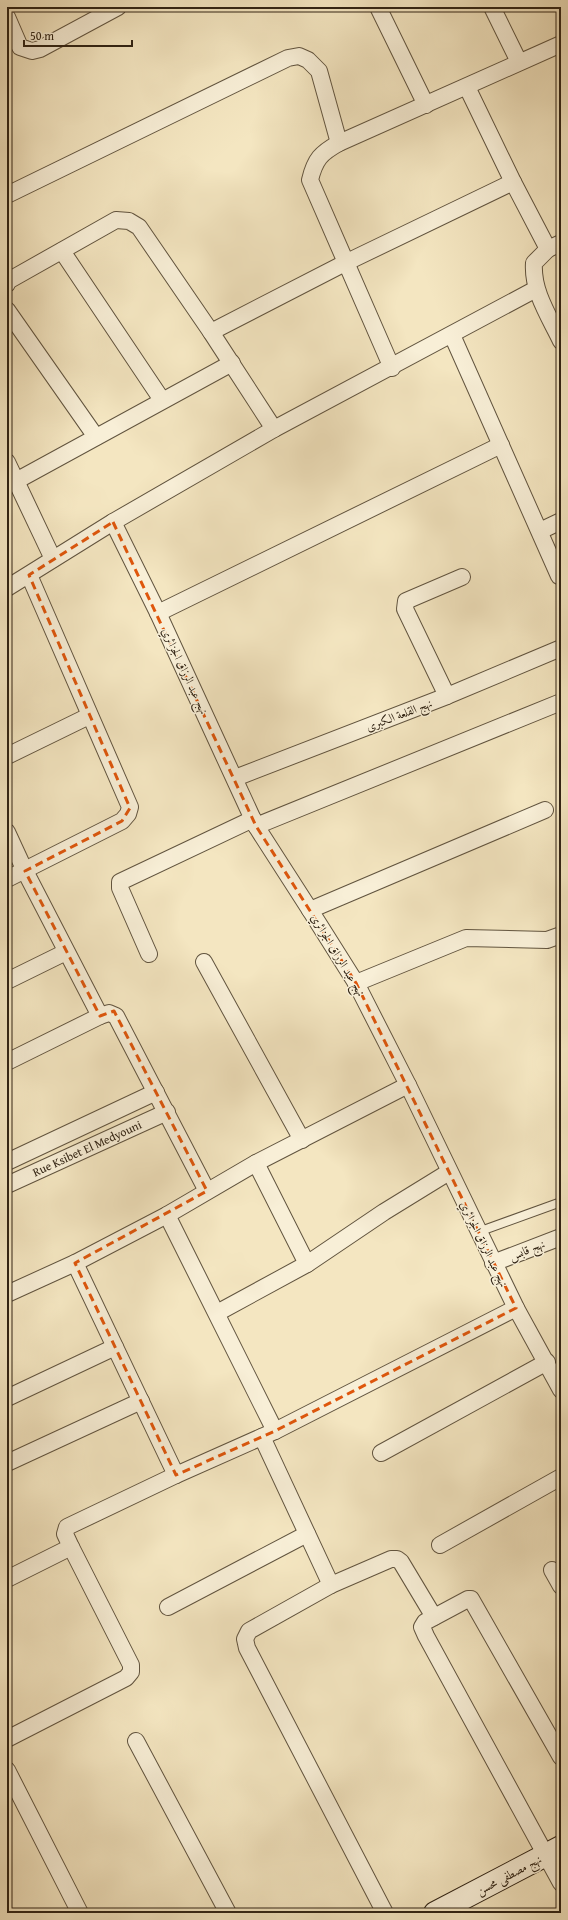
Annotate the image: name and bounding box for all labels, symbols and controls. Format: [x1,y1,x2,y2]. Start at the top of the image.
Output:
scale bar [24,22,132,48]
text: 50 m [30,27,54,44]
street label: نهج عبد الرزاق الجزائري [155,625,213,718]
street label: نهج القلعة الكبرى [363,694,435,738]
street label: نهج عبد الرزاق الجزائري [304,910,370,1001]
street label: Rue Ksibet El Medyouni [30,1115,145,1180]
street label: نهج عبد الرزاق الجزائري [454,1198,513,1291]
street label: نهج قابس [506,1235,548,1267]
street label: نهج مصطفى محسن [473,1850,546,1902]

